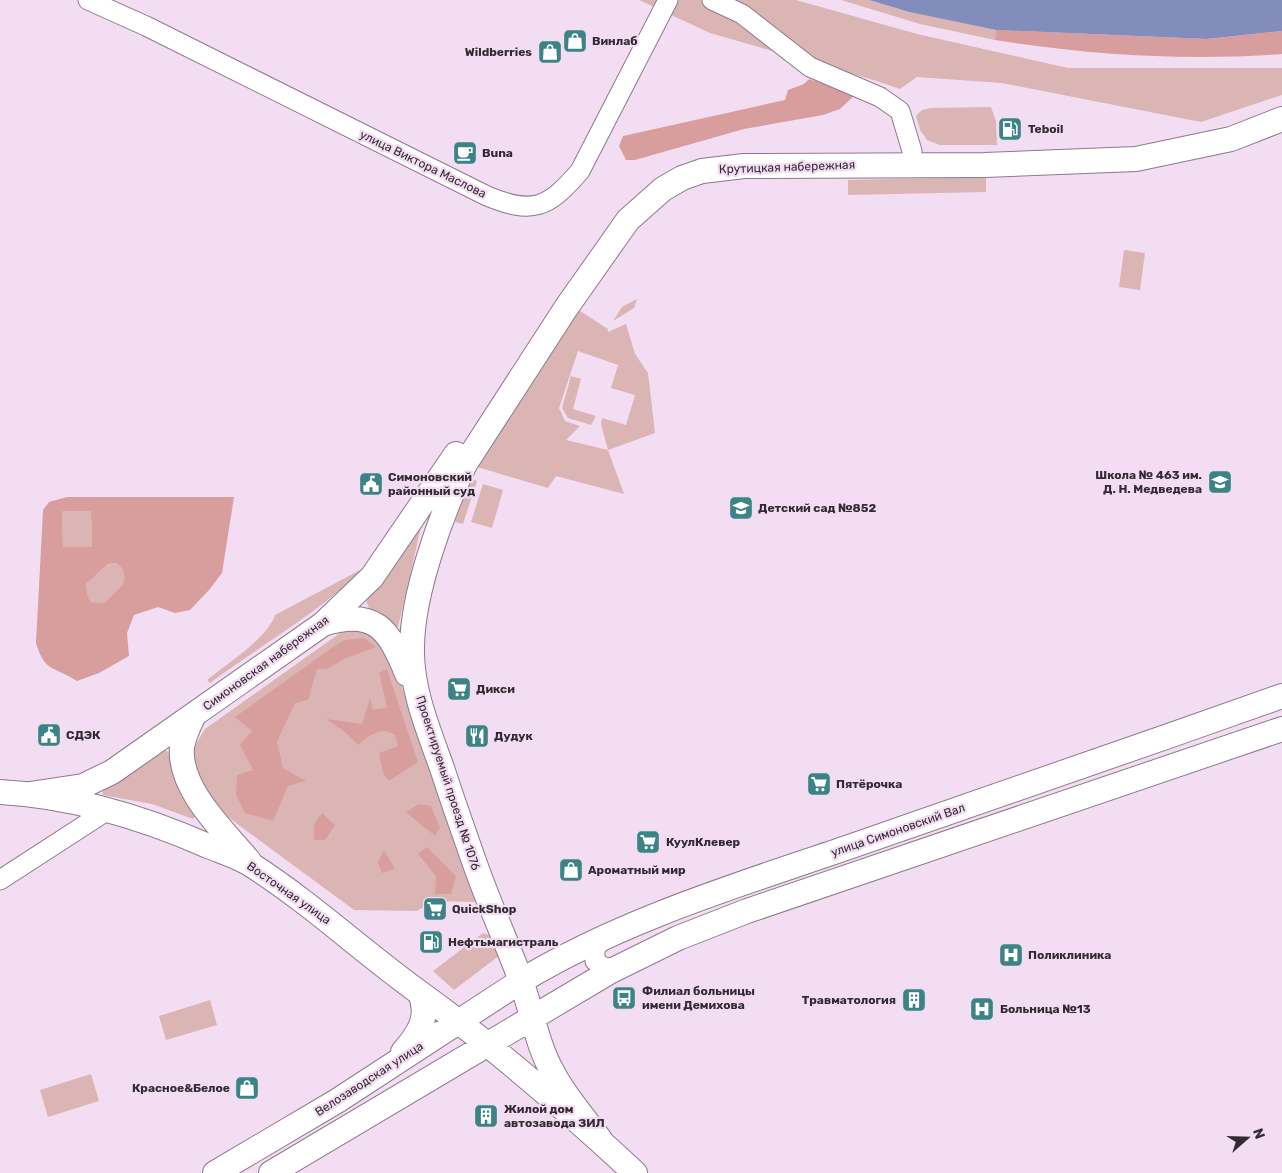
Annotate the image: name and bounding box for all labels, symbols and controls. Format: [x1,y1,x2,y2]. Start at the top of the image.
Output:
shop icon: Винлаб [562,28,588,54]
place label: Винлаб [592,34,638,48]
shop icon: Wildberries [537,39,563,65]
place label: Wildberries [465,45,532,59]
fuel station icon: Teboil [997,116,1023,142]
place label: Teboil [1028,122,1063,136]
street label: улица Виктора Маслова [357,127,489,201]
cafe icon: Buna [452,140,478,166]
place label: Buna [482,146,513,160]
street label: Крутицкая набережная [719,158,855,176]
place label: Школа № 463 им. Д. Н. Медведева [1095,468,1202,496]
school or university icon: Школа № 463 им. Д. Н. Медведева [1207,469,1233,495]
place label: Симоновский районный суд [388,470,475,498]
public building icon: Симоновский районный суд [358,471,384,497]
school or university icon: Детский сад №852 [728,495,754,521]
place label: Детский сад №852 [758,501,876,515]
street label: Симоновская набережная [200,613,332,713]
supermarket icon: Дикси [446,676,472,702]
place label: Дикси [476,682,515,696]
street label: Проектируемый проезд № 1076 [413,694,483,872]
public building icon: СДЭК [36,722,62,748]
restaurant icon: Дудук [464,723,490,749]
place label: СДЭК [66,728,101,742]
place label: Дудук [494,729,533,743]
supermarket icon: Пятёрочка [806,771,832,797]
place label: Пятёрочка [836,777,902,791]
street label: улица Симоновский Вал [829,800,967,860]
supermarket icon: КуулКлевер [635,829,661,855]
place label: КуулКлевер [666,835,741,849]
shop icon: Ароматный мир [558,857,584,883]
street label: Восточная улица [244,859,334,927]
place label: Ароматный мир [588,863,686,877]
supermarket icon: QuickShop [422,896,448,922]
place label: QuickShop [452,902,517,916]
fuel station icon: Нефтьмагистраль [418,929,444,955]
place label: Нефтьмагистраль [448,935,559,949]
hospital icon: Поликлиника [998,942,1024,968]
place label: Поликлиника [1028,948,1111,962]
place label: Филиал больницы имени Демихова [642,984,755,1012]
bus stop icon: Филиал больницы имени Демихова [611,985,637,1011]
building icon: Травматология [901,987,927,1013]
place label: Травматология [802,993,896,1007]
hospital icon: Больница №13 [969,996,995,1022]
place label: Больница №13 [1000,1002,1091,1016]
street label: Велозаводская улица [312,1039,426,1119]
shop icon: Красное&Белое [234,1075,260,1101]
place label: Красное&Белое [132,1081,230,1095]
place label: Жилой дом автозавода ЗИЛ [504,1102,605,1130]
building icon: Жилой дом автозавода ЗИЛ [473,1103,499,1129]
north arrow [1222,1113,1272,1163]
text: N [1249,1126,1268,1141]

